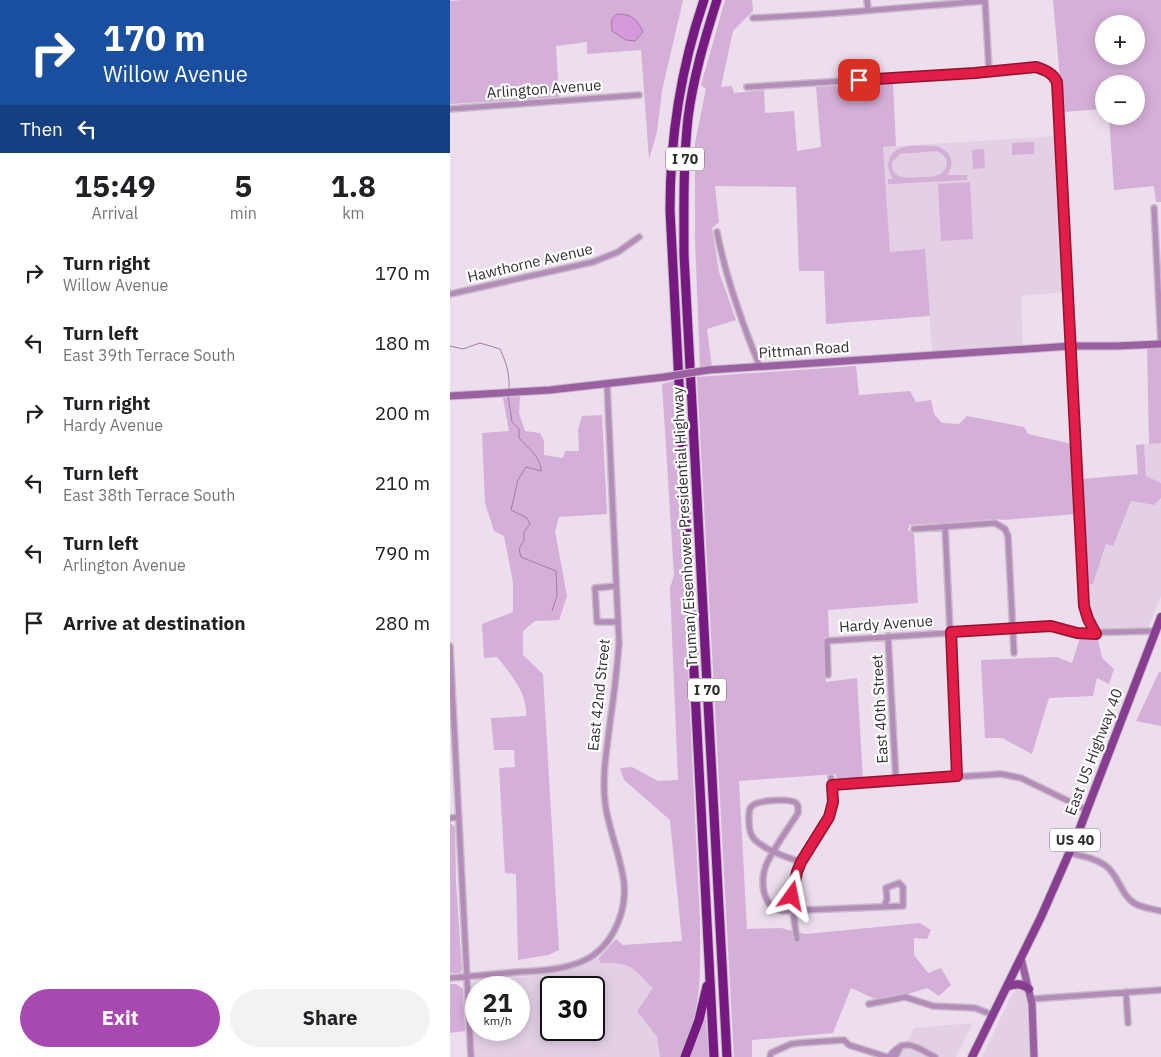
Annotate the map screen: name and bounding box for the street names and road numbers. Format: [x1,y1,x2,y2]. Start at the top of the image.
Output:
street label: Arlington Avenue [486,75,602,102]
road number: I 70 [666,148,704,170]
street label: Hawthorne Avenue [465,239,594,286]
street label: Pittman Road [758,337,850,362]
street label: Truman/Eisenhower Presidential Highway [668,386,701,668]
street label: Hardy Avenue [838,611,933,636]
street label: East 42nd Street [583,638,614,752]
street label: East 40th Street [867,654,892,764]
road number: I 70 [688,678,726,702]
street label: East US Highway 40 [1061,686,1126,818]
road number: US 40 [1050,828,1100,852]

